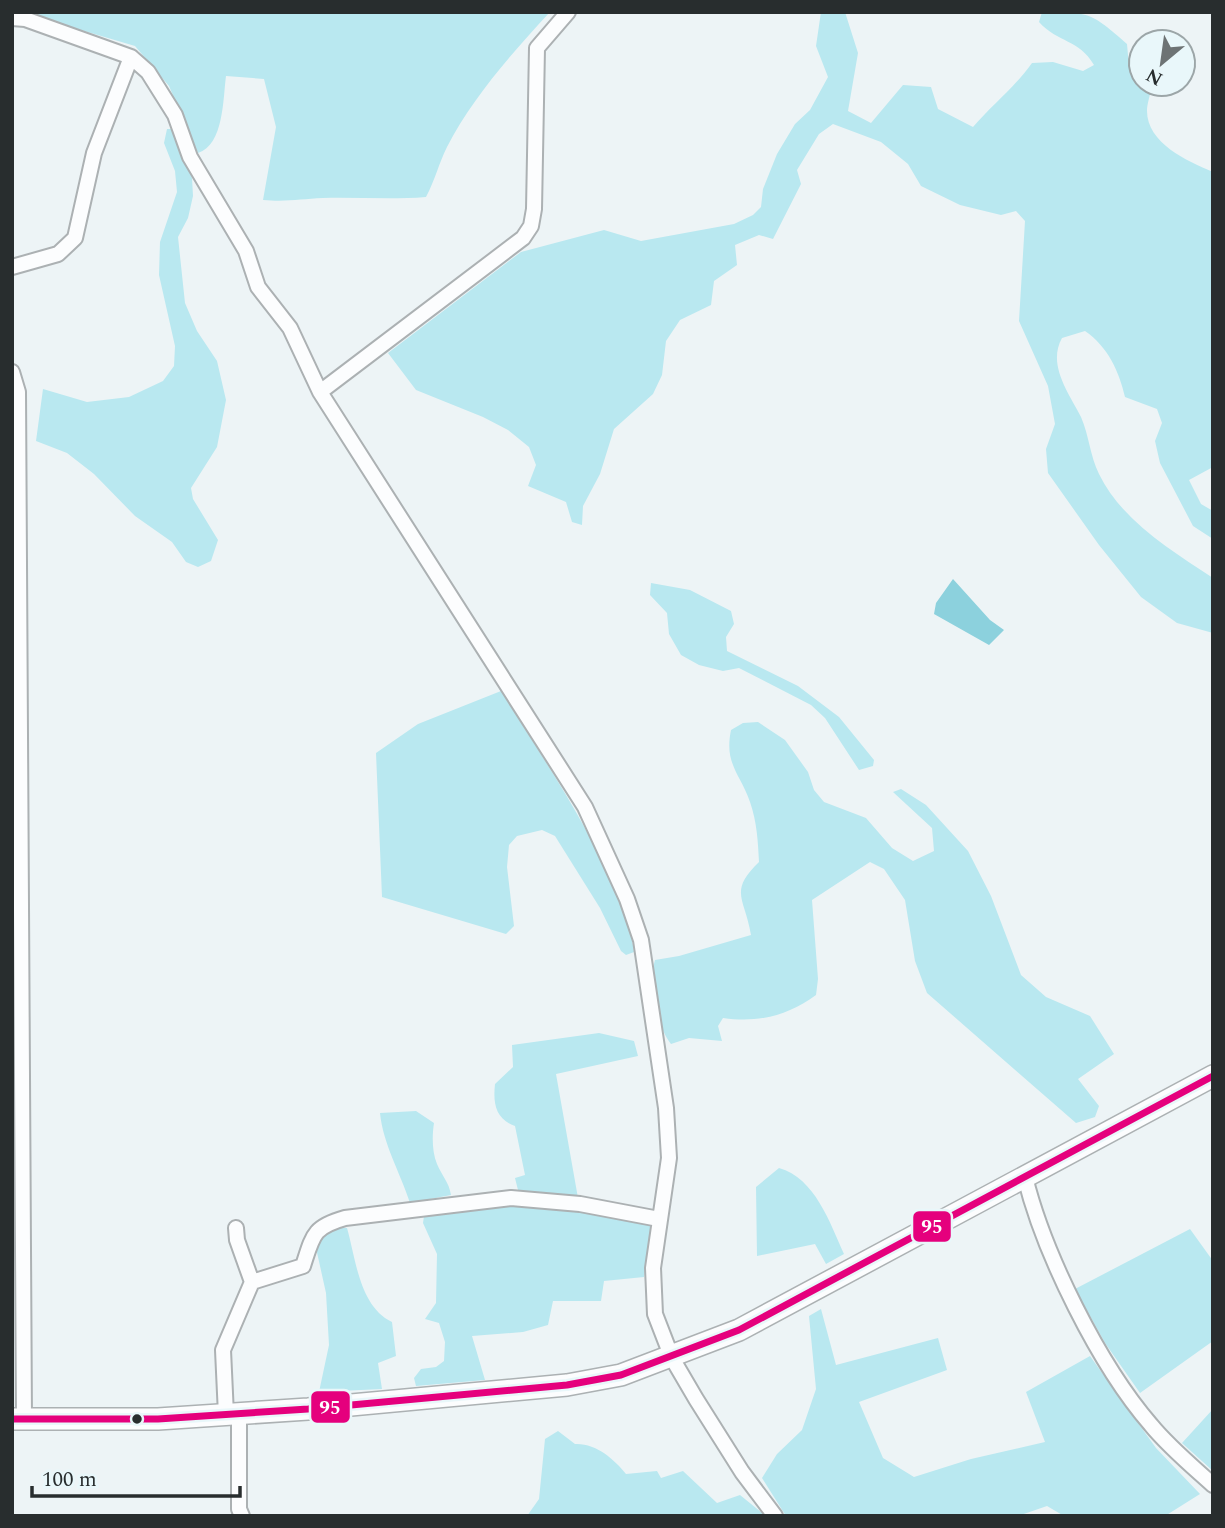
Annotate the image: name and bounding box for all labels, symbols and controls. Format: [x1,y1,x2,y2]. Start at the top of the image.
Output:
north arrow [1127,28,1197,98]
text: N [1141,60,1168,93]
line badge: 95 [912,1210,952,1243]
text: 95 [921,1213,943,1242]
line badge: 95 [310,1390,351,1424]
text: 95 [319,1394,341,1423]
unlabelled marker [130,1412,144,1426]
scale bar [32,1454,240,1498]
text: 100 m [42,1464,97,1496]

